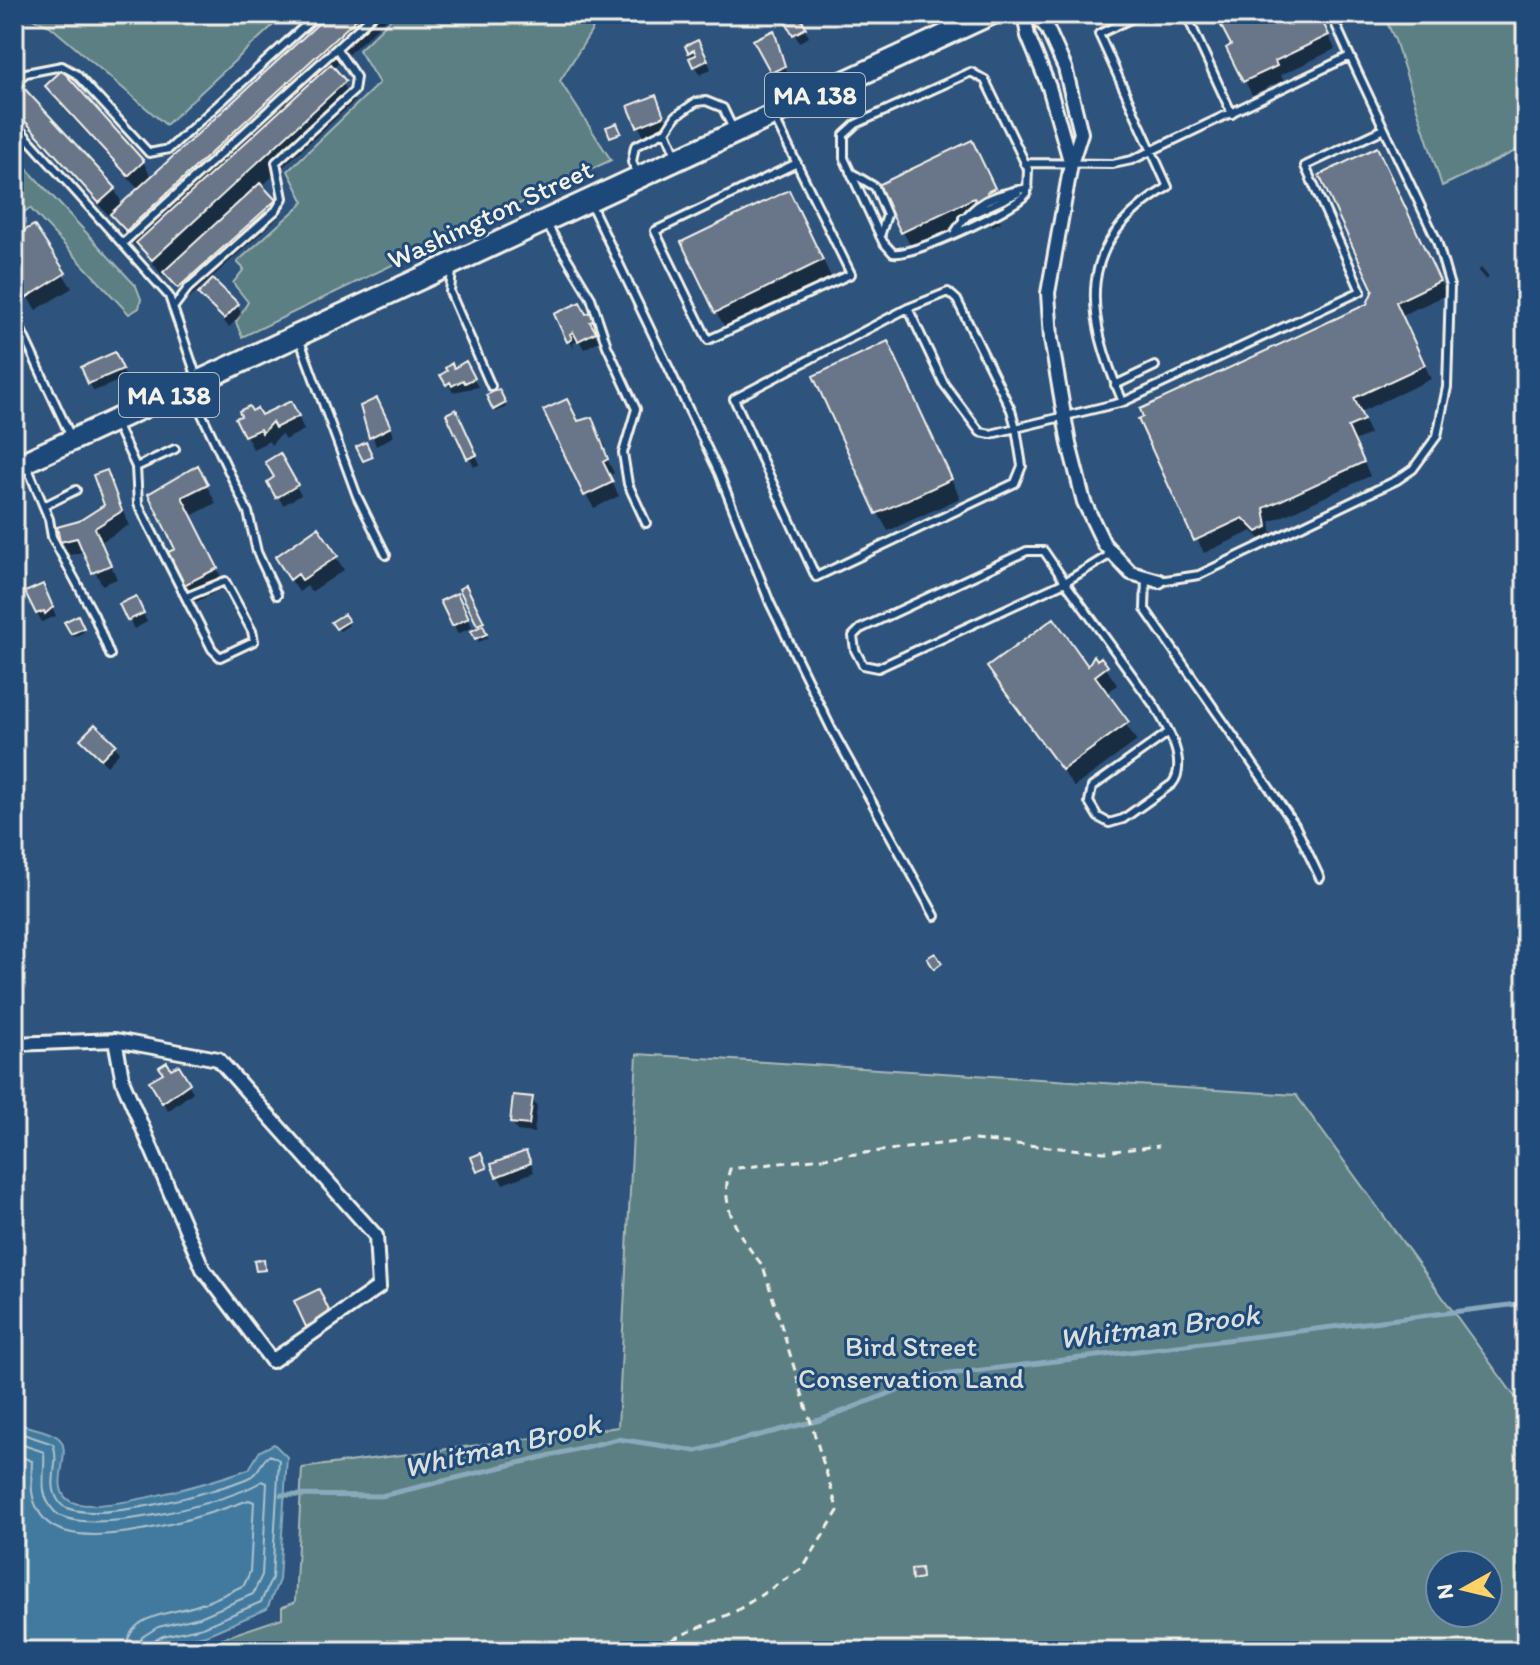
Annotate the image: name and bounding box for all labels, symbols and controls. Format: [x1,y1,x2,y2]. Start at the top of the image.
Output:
road number: MA 138 [765,73,865,117]
street label: Washington Street [382,152,598,276]
road number: MA 138 [119,373,219,417]
water label: Whitman Brook [1057,1295,1263,1357]
park label: Bird Street Conservation Land [798,1329,1024,1395]
water label: Whitman Brook [400,1404,606,1486]
north arrow [1424,1549,1504,1629]
text: N [1430,1582,1459,1601]

